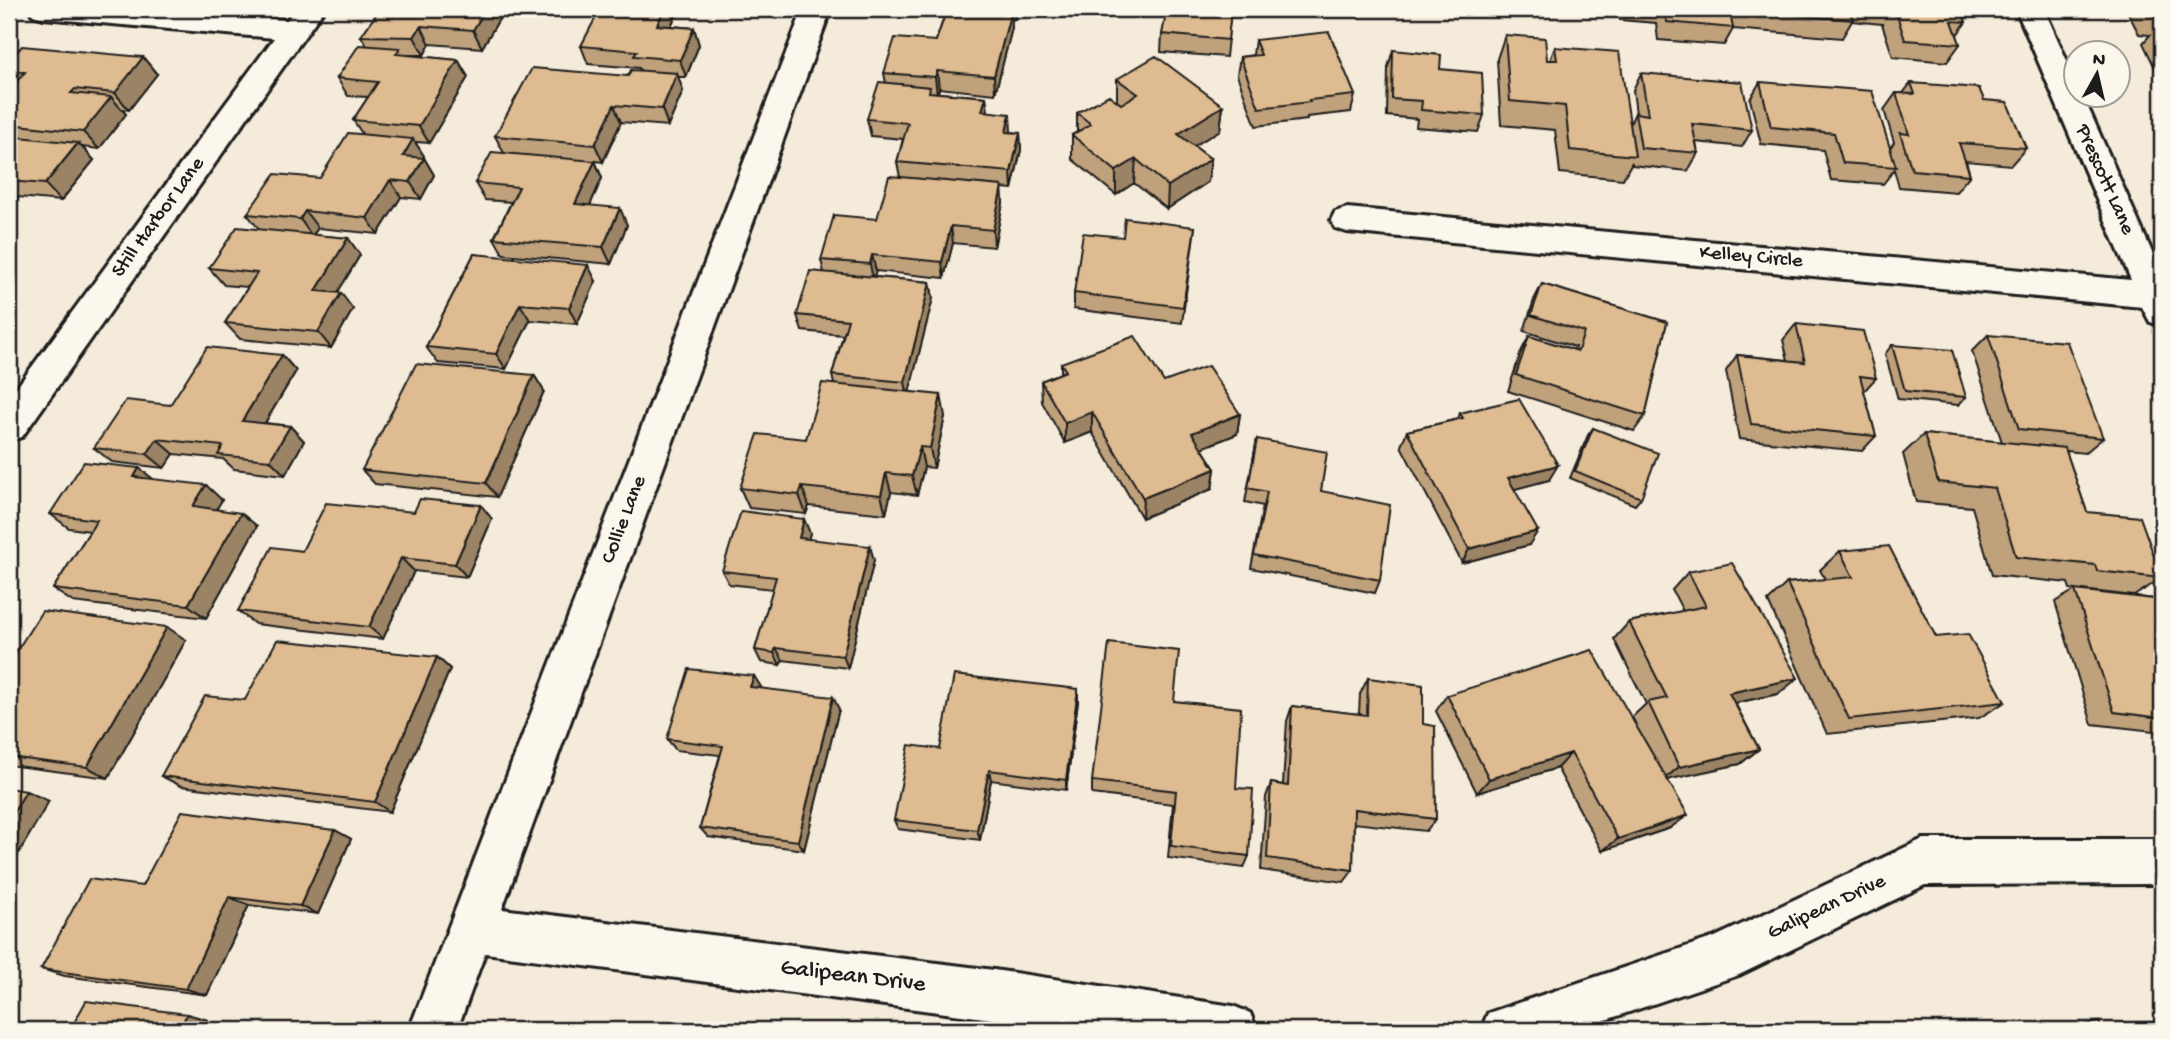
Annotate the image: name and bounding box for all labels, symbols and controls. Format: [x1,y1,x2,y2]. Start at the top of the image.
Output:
north arrow [2062,38,2132,108]
text: N [2091,48,2107,73]
street label: Prescott Lane [2068,120,2140,240]
street label: Still Harbor Lane [107,152,212,283]
street label: Kelley Circle [1698,241,1805,275]
street label: Collie Lane [597,471,654,567]
street label: Galipean Drive [1764,869,1891,946]
street label: Galipean Drive [779,954,928,1000]

